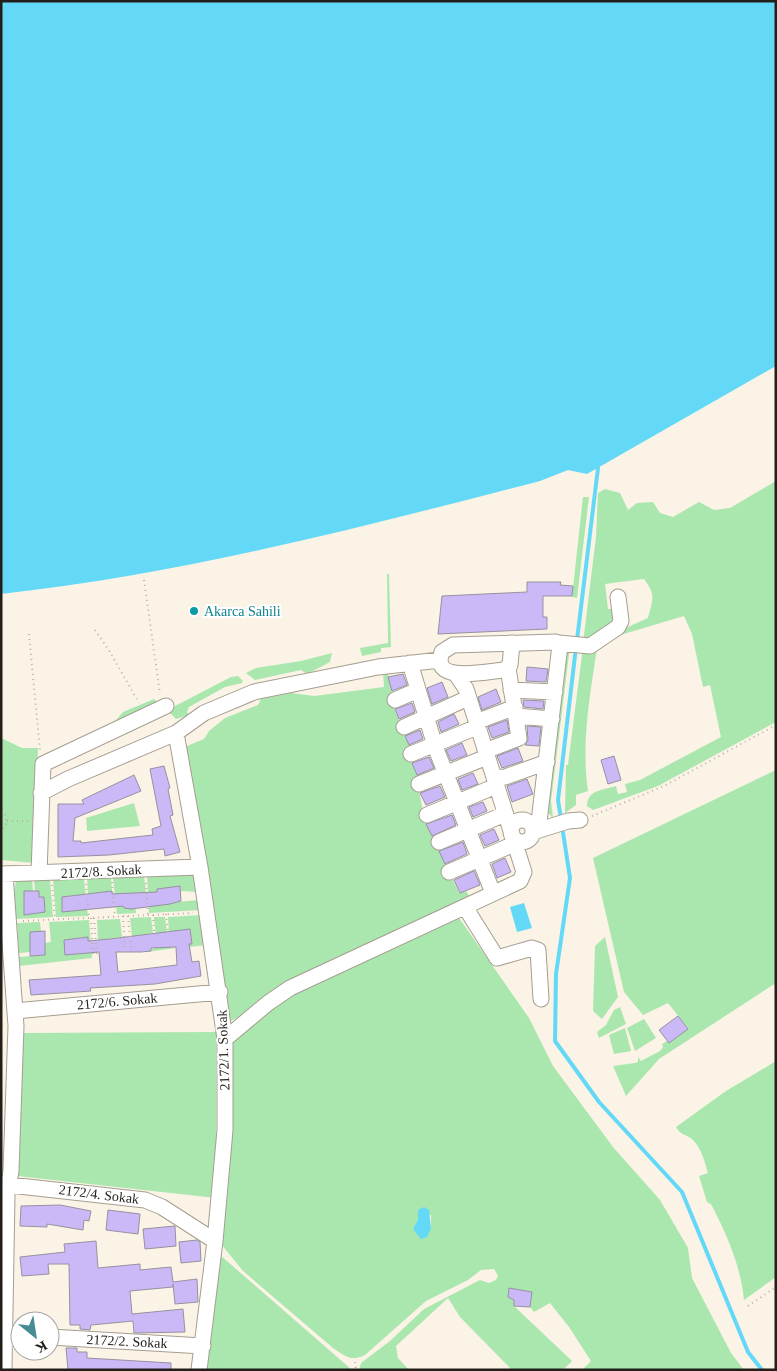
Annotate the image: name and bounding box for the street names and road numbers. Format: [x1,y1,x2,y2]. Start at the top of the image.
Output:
street label: 2172/8. Sokak [60,862,142,881]
street label: 2172/6. Sokak [76,991,158,1012]
street label: 2172/1. Sokak [215,1009,232,1091]
street label: 2172/4. Sokak [58,1182,140,1207]
street label: 2172/2. Sokak [86,1332,168,1351]

